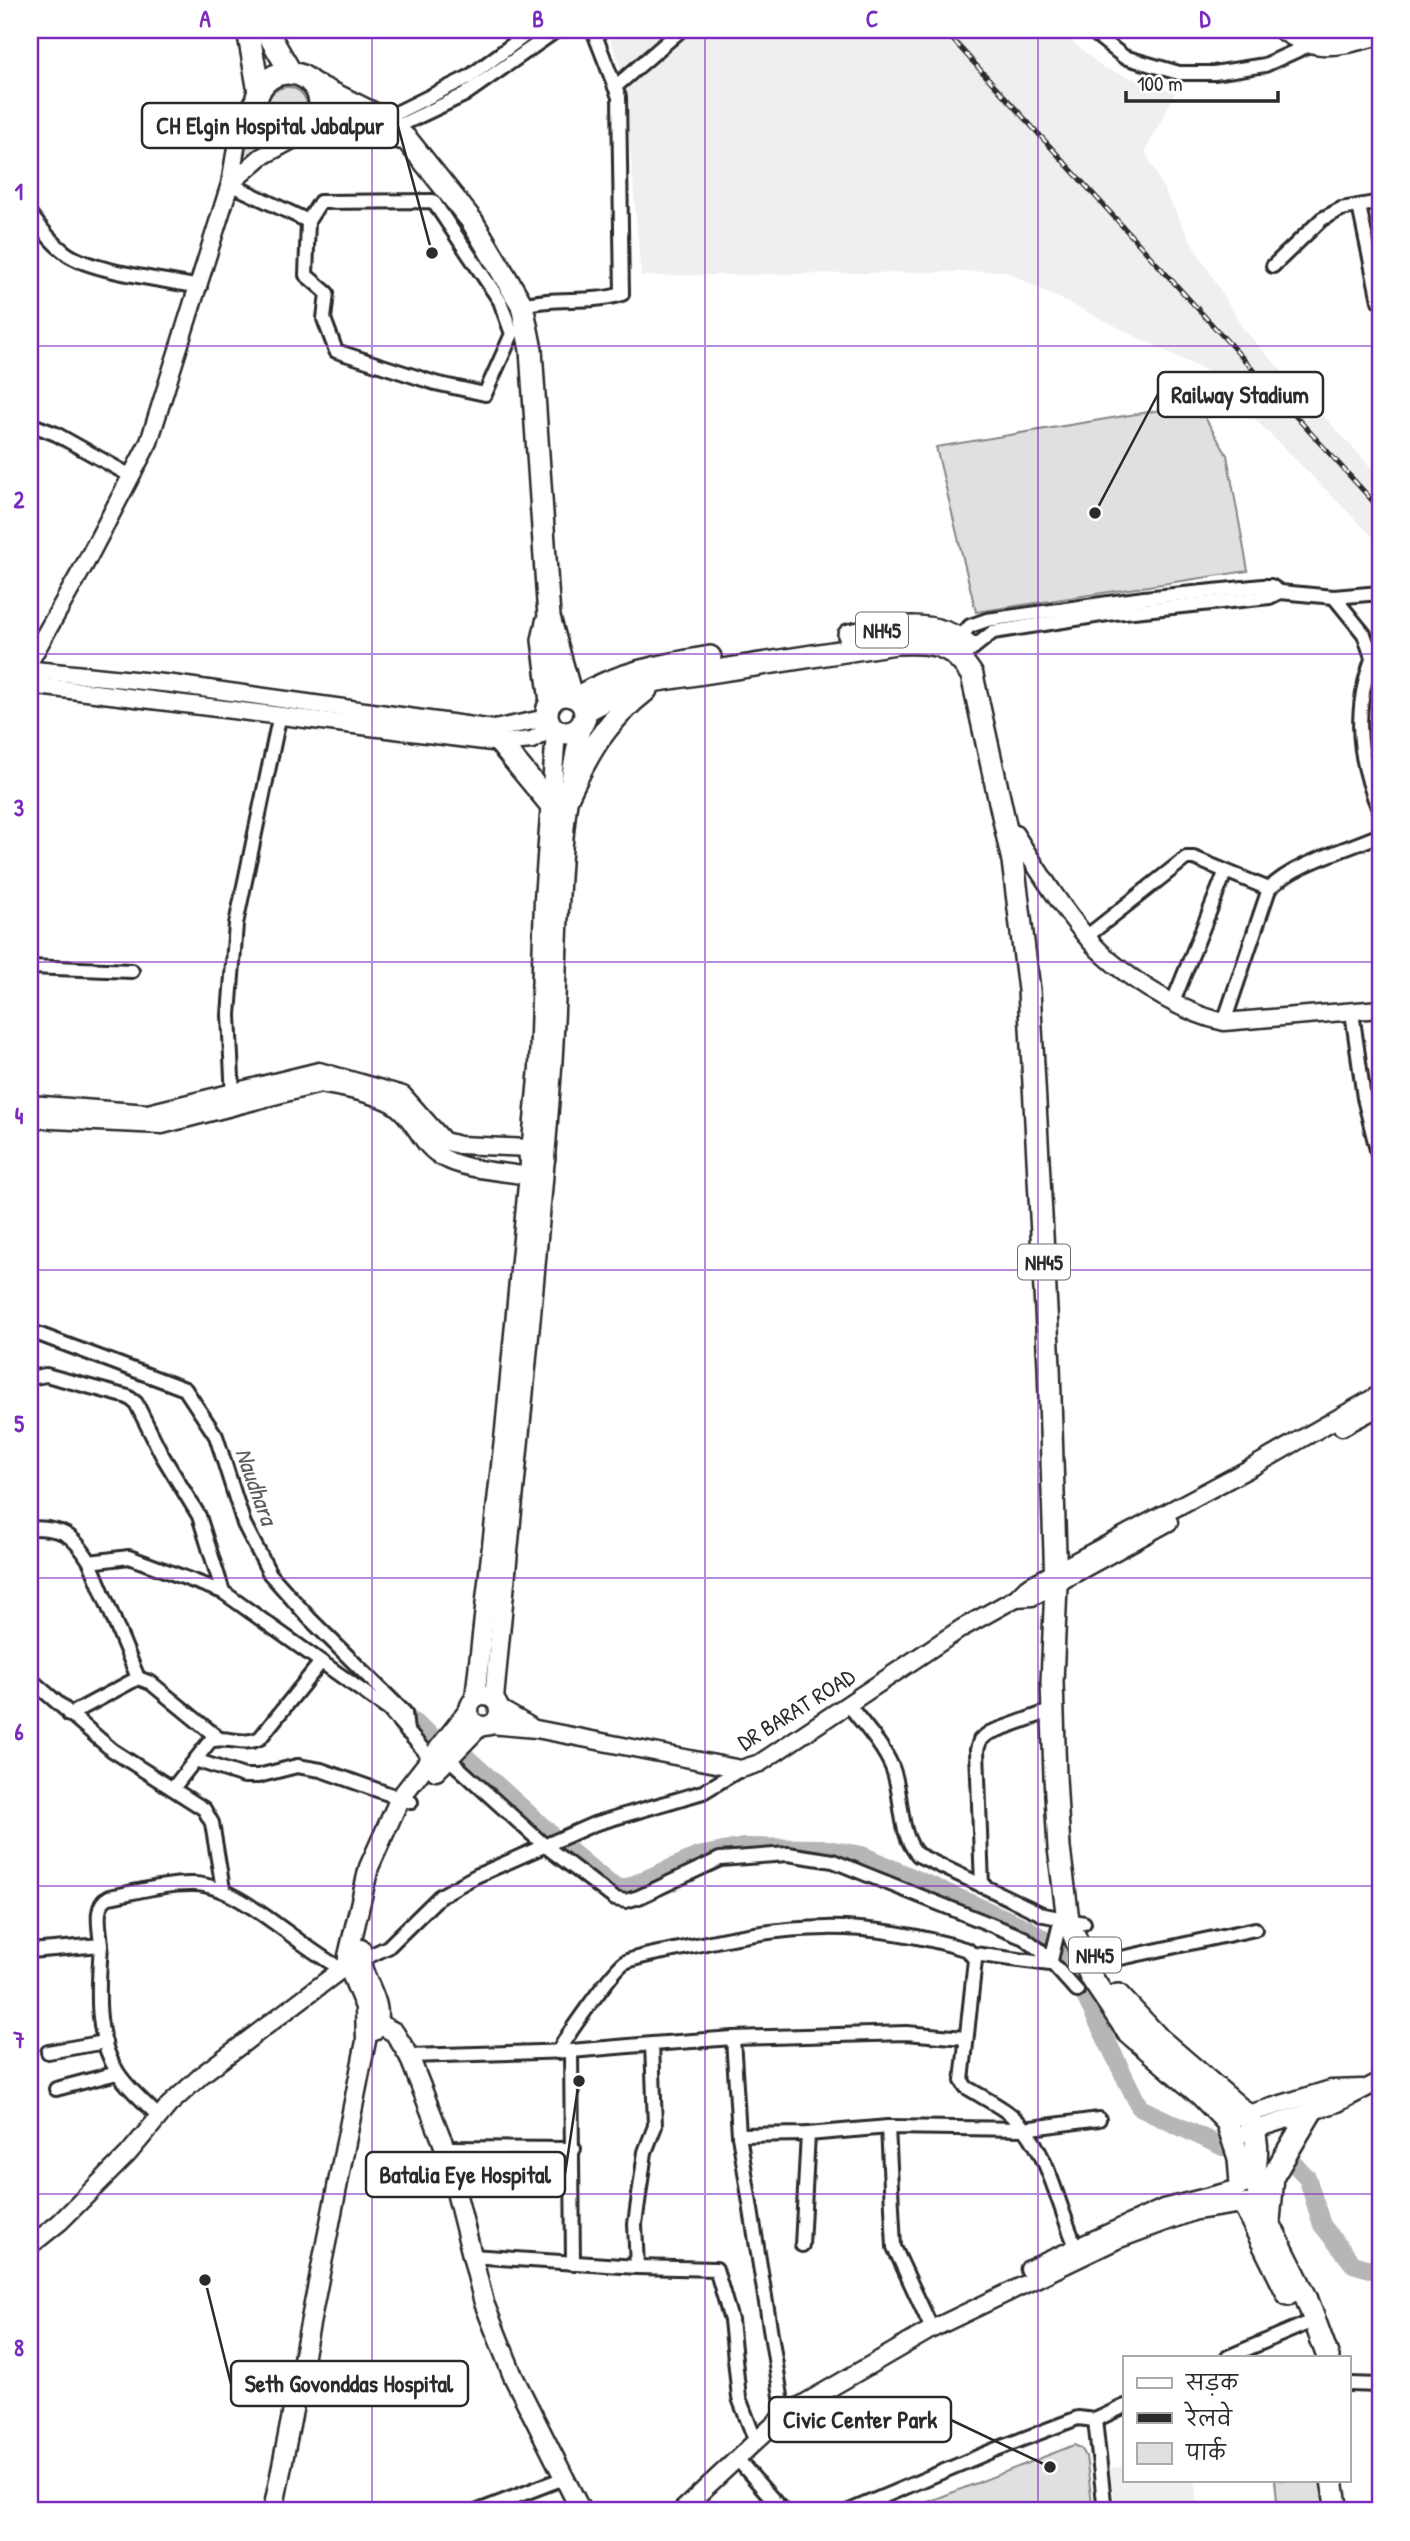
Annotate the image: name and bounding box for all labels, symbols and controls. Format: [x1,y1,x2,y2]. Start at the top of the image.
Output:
text: A [199,3,211,34]
text: B [532,3,544,34]
text: C [866,3,878,34]
text: D [1200,3,1212,34]
scale bar [1126,60,1279,104]
text: 100 m [1137,69,1183,98]
callout: CH Elgin Hospital Jabalpur [142,103,398,148]
text: CH Elgin Hospital Jabalpur [156,109,385,142]
text: 1 [15,176,23,207]
callout: Railway Stadium [1158,372,1323,417]
text: Railway Stadium [1171,378,1309,411]
text: 2 [14,484,25,515]
road number: NH45 [856,612,908,648]
text: 3 [14,792,24,823]
text: 4 [15,1100,24,1131]
road number: NH45 [1018,1244,1070,1280]
text: 5 [14,1408,24,1439]
water label: Naudhara [228,1443,286,1531]
street label: DR BARAT ROAD [732,1661,861,1757]
text: 6 [14,1716,24,1747]
road number: NH45 [1069,1938,1121,1972]
text: 7 [12,2024,25,2055]
callout: Batalia Eye Hospital [366,2152,565,2197]
text: Batalia Eye Hospital [379,2158,551,2191]
text: 8 [14,2332,24,2363]
legend [1123,2356,1350,2482]
callout: Seth Govonddas Hospital [231,2361,468,2406]
text: Seth Govonddas Hospital [245,2367,454,2400]
text: सड़क [1185,2368,1239,2397]
callout: Civic Center Park [769,2397,951,2442]
text: रेलवे [1183,2401,1233,2433]
text: Civic Center Park [783,2403,937,2435]
text: पार्क [1185,2436,1227,2467]

